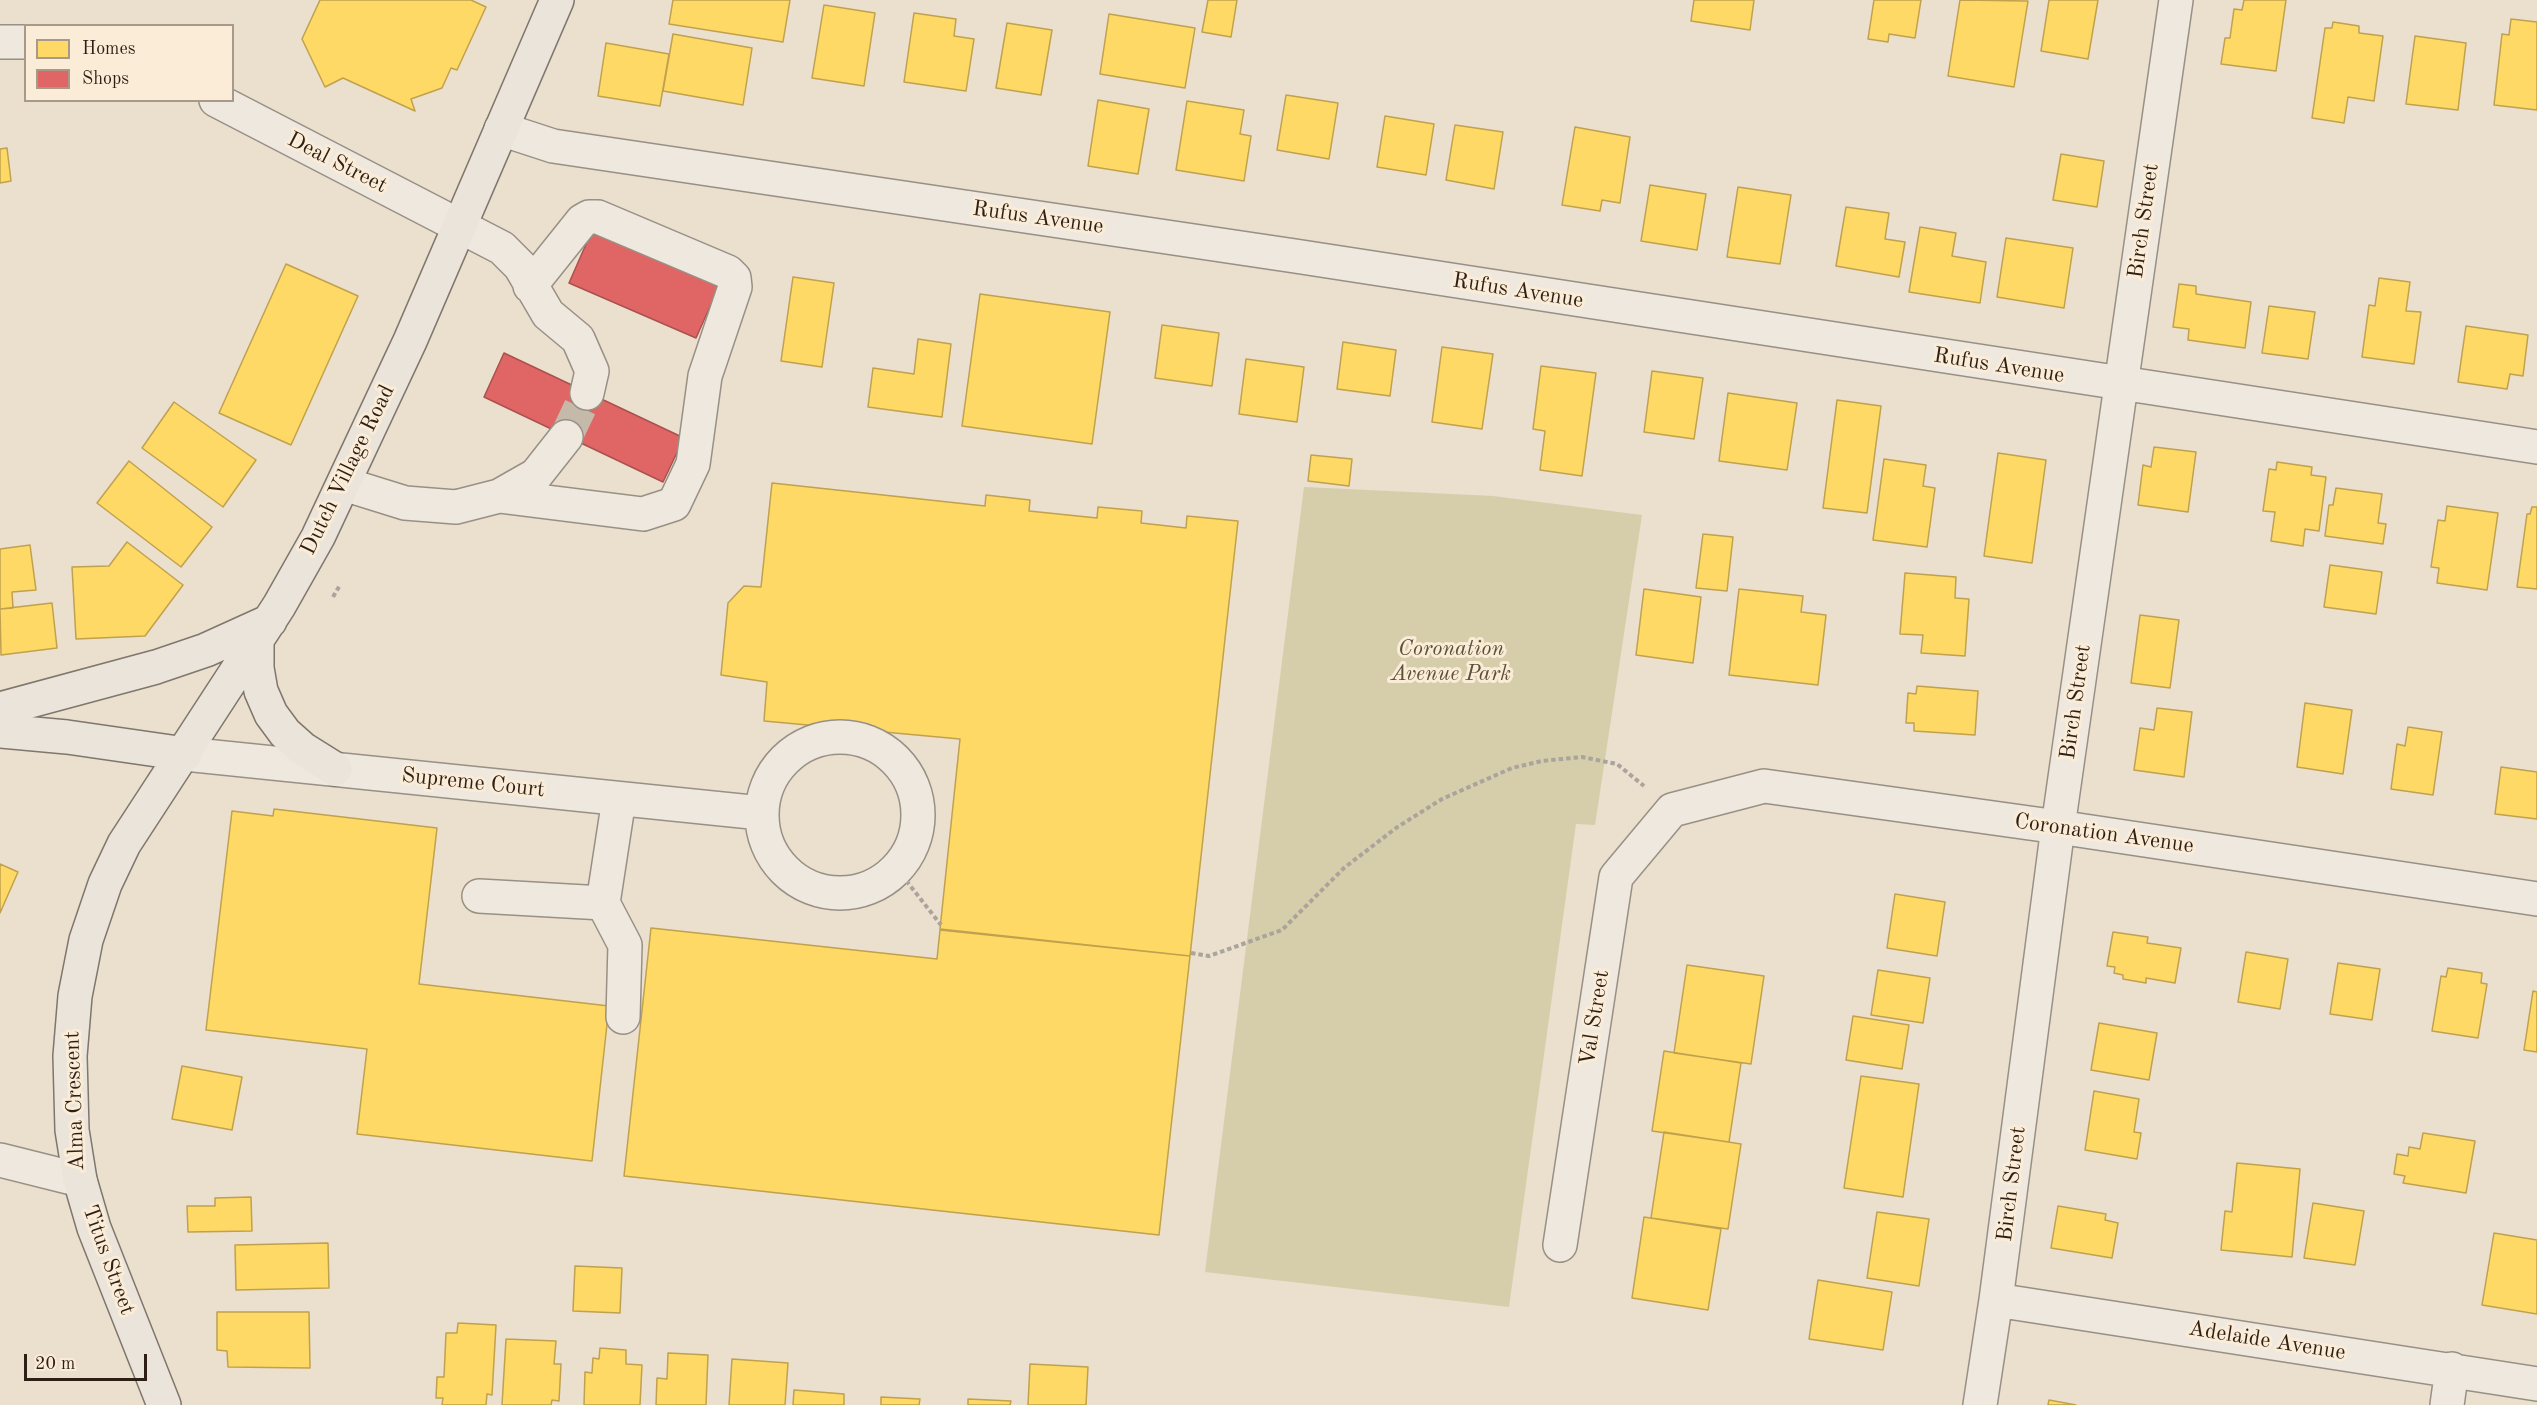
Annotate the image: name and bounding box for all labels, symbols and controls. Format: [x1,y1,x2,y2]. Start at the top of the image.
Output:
legend [24,24,234,102]
text: Homes [82,40,136,58]
text: Shops [82,70,129,88]
street label: Deal Street [283,127,391,199]
street label: Birch Street [2123,162,2165,280]
street label: Rufus Avenue [971,196,1105,240]
street label: Rufus Avenue [1451,268,1585,314]
street label: Rufus Avenue [1932,343,2066,389]
street label: Dutch Village Road [295,381,401,559]
park label: Coronation Avenue Park [1391,636,1511,688]
street label: Birch Street [2055,643,2097,761]
street label: Supreme Court [400,762,546,804]
street label: Coronation Avenue [2013,808,2195,860]
street label: Val Street [1574,968,1616,1068]
street label: Alma Crescent [59,1031,91,1171]
street label: Birch Street [1992,1125,2032,1243]
street label: Titus Street [76,1201,140,1319]
street label: Adelaide Avenue [2187,1316,2347,1366]
scale bar [27,1342,150,1380]
text: 20 m [35,1355,75,1373]

